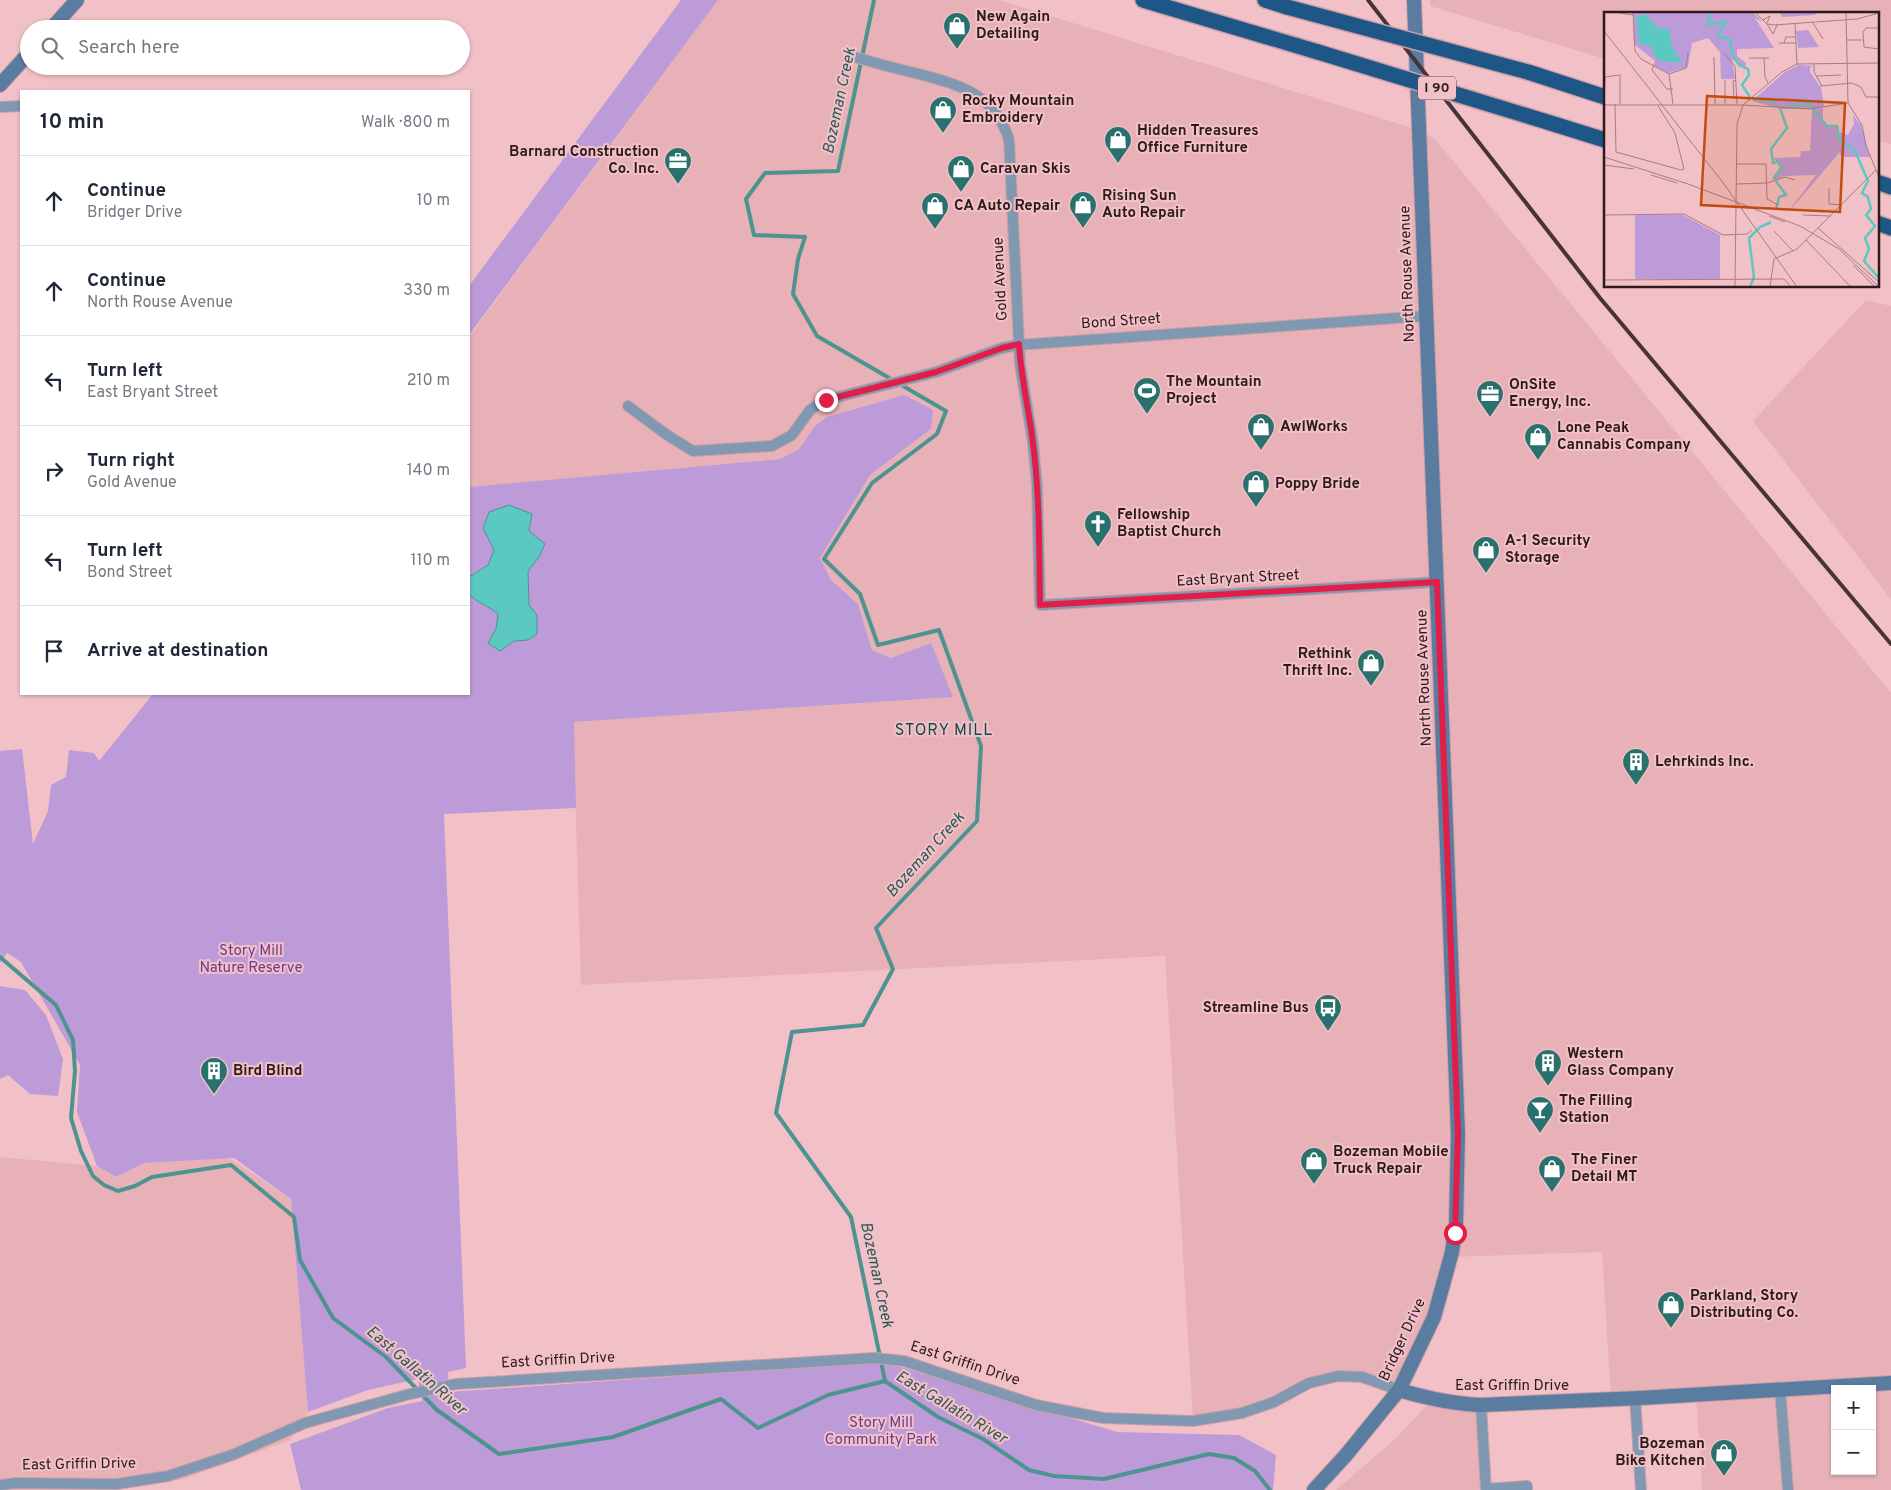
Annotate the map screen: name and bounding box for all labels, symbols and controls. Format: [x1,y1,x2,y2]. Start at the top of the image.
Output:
place label: New Again Detailing [976,8,1050,44]
shop icon: New Again Detailing [942,11,972,50]
inset map [1604,12,1878,288]
search box [20,20,470,75]
icon: search [38,34,66,62]
text: Search here [78,36,180,60]
water label: Bozeman Creek [819,45,861,156]
road number: I 90 [1418,76,1456,100]
place label: Rocky Mountain Embroidery [962,92,1075,128]
shop icon: Rocky Mountain Embroidery [928,95,958,134]
text: 10 min [40,109,104,136]
text: Walk · 800 m [361,113,450,133]
place label: Hidden Treasures Office Furniture [1137,122,1259,158]
shop icon: Hidden Treasures Office Furniture [1103,125,1133,164]
place label: Barnard Construction Co. Inc. [509,143,659,179]
office icon: Barnard Construction Co. Inc. [663,146,693,185]
shop icon: Caravan Skis [946,154,976,193]
place label: Caravan Skis [980,160,1071,179]
text: Continue [87,179,166,203]
icon: ahead [40,187,68,215]
place label: Rising Sun Auto Repair [1102,187,1186,223]
shop icon: Rising Sun Auto Repair [1068,190,1098,229]
text: 10 m [416,191,450,211]
shop icon: CA Auto Repair [920,191,950,230]
place label: CA Auto Repair [954,197,1061,216]
text: Bridger Drive [87,203,182,223]
street label: North Rouse Avenue [1396,205,1420,343]
street label: Gold Avenue [989,236,1013,322]
text: Continue [87,269,166,293]
icon: ahead [40,277,68,305]
text: 330 m [403,281,450,301]
text: North Rouse Avenue [87,293,233,313]
street label: Bond Street [1080,310,1162,334]
text: Turn left [87,359,163,383]
icon: left [40,367,68,395]
text: 210 m [407,371,450,391]
place label: The Mountain Project [1166,373,1262,409]
sports icon: The Mountain Project [1132,376,1162,415]
place label: OnSite Energy, Inc. [1509,376,1591,412]
office icon: OnSite Energy, Inc. [1475,379,1505,418]
text: East Bryant Street [87,383,218,403]
route end [815,389,838,412]
shop icon: AwlWorks [1246,412,1276,451]
place label: AwlWorks [1280,418,1348,437]
place label: Lone Peak Cannabis Company [1557,419,1691,455]
shop icon: Lone Peak Cannabis Company [1523,422,1553,461]
text: Turn right [87,449,175,473]
icon: right [40,457,68,485]
text: 140 m [407,461,450,481]
shop icon: Poppy Bride [1241,469,1271,508]
text: Gold Avenue [87,473,177,493]
place label: Poppy Bride [1275,475,1360,494]
place label: Fellowship Baptist Church [1117,506,1221,542]
church icon: Fellowship Baptist Church [1083,509,1113,548]
place label: A-1 Security Storage [1505,532,1591,568]
shop icon: A-1 Security Storage [1471,535,1501,574]
text: Turn left [87,539,163,563]
icon: left [40,547,68,575]
text: 110 m [410,551,450,571]
text: Bond Street [87,563,173,583]
street label: East Bryant Street [1176,566,1300,592]
street label: North Rouse Avenue [1413,609,1437,747]
icon: arrive [40,637,68,665]
text: Arrive at destination [87,639,268,663]
place label: Rethink Thrift Inc. [1283,645,1352,681]
shop icon: Rethink Thrift Inc. [1356,648,1386,687]
district label: STORY MILL [895,721,993,741]
building icon: Lehrkinds Inc. [1621,747,1651,786]
place label: Lehrkinds Inc. [1655,753,1754,772]
water label: Bozeman Creek [882,807,970,902]
park label: Story Mill Nature Reserve [199,942,303,978]
bus stop icon: Streamline Bus [1313,993,1343,1032]
place label: Streamline Bus [1203,999,1309,1018]
place label: Western Glass Company [1567,1045,1675,1081]
building icon: Western Glass Company [1533,1048,1563,1087]
building icon: Bird Blind [199,1056,229,1095]
place label: Bird Blind [233,1062,302,1081]
place label: The Filling Station [1559,1092,1633,1128]
bar icon: The Filling Station [1525,1095,1555,1134]
place label: Bozeman Mobile Truck Repair [1333,1143,1449,1179]
shop icon: Bozeman Mobile Truck Repair [1299,1146,1329,1185]
place label: The Finer Detail MT [1571,1151,1638,1187]
shop icon: The Finer Detail MT [1537,1154,1567,1193]
water label: Bozeman Creek [855,1220,897,1331]
route start [1444,1222,1467,1245]
place label: Parkland, Story Distributing Co. [1690,1287,1799,1323]
shop icon: Parkland, Story Distributing Co. [1656,1290,1686,1329]
street label: Bridger Drive [1376,1295,1430,1385]
water label: East Gallatin River [362,1322,472,1421]
street label: East Griffin Drive [908,1337,1022,1391]
street label: East Griffin Drive [500,1349,616,1373]
water label: East Gallatin River [892,1367,1012,1450]
street label: East Griffin Drive [1455,1377,1569,1396]
map controls [1831,1385,1876,1475]
button: + [1831,1385,1876,1430]
park label: Story Mill Community Park [825,1414,937,1450]
button: − [1831,1430,1876,1475]
place label: Bozeman Bike Kitchen [1615,1435,1705,1471]
shop icon: Bozeman Bike Kitchen [1709,1438,1739,1477]
street label: East Griffin Drive [22,1455,136,1475]

